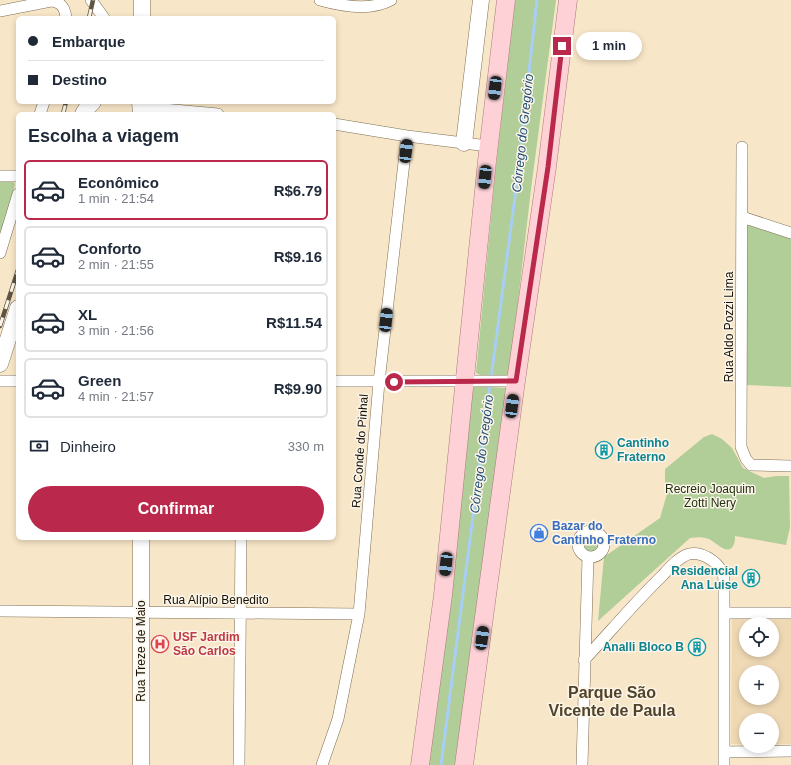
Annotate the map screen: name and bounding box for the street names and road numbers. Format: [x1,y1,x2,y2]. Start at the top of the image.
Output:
street label: Rua Aldo Pozzi Lima [722,271,736,382]
street label: Rua Conde do Pinhal [349,394,371,508]
street label: Rua Alípio Benedito [163,593,269,607]
street label: Rua Treze de Maio [134,600,148,702]

